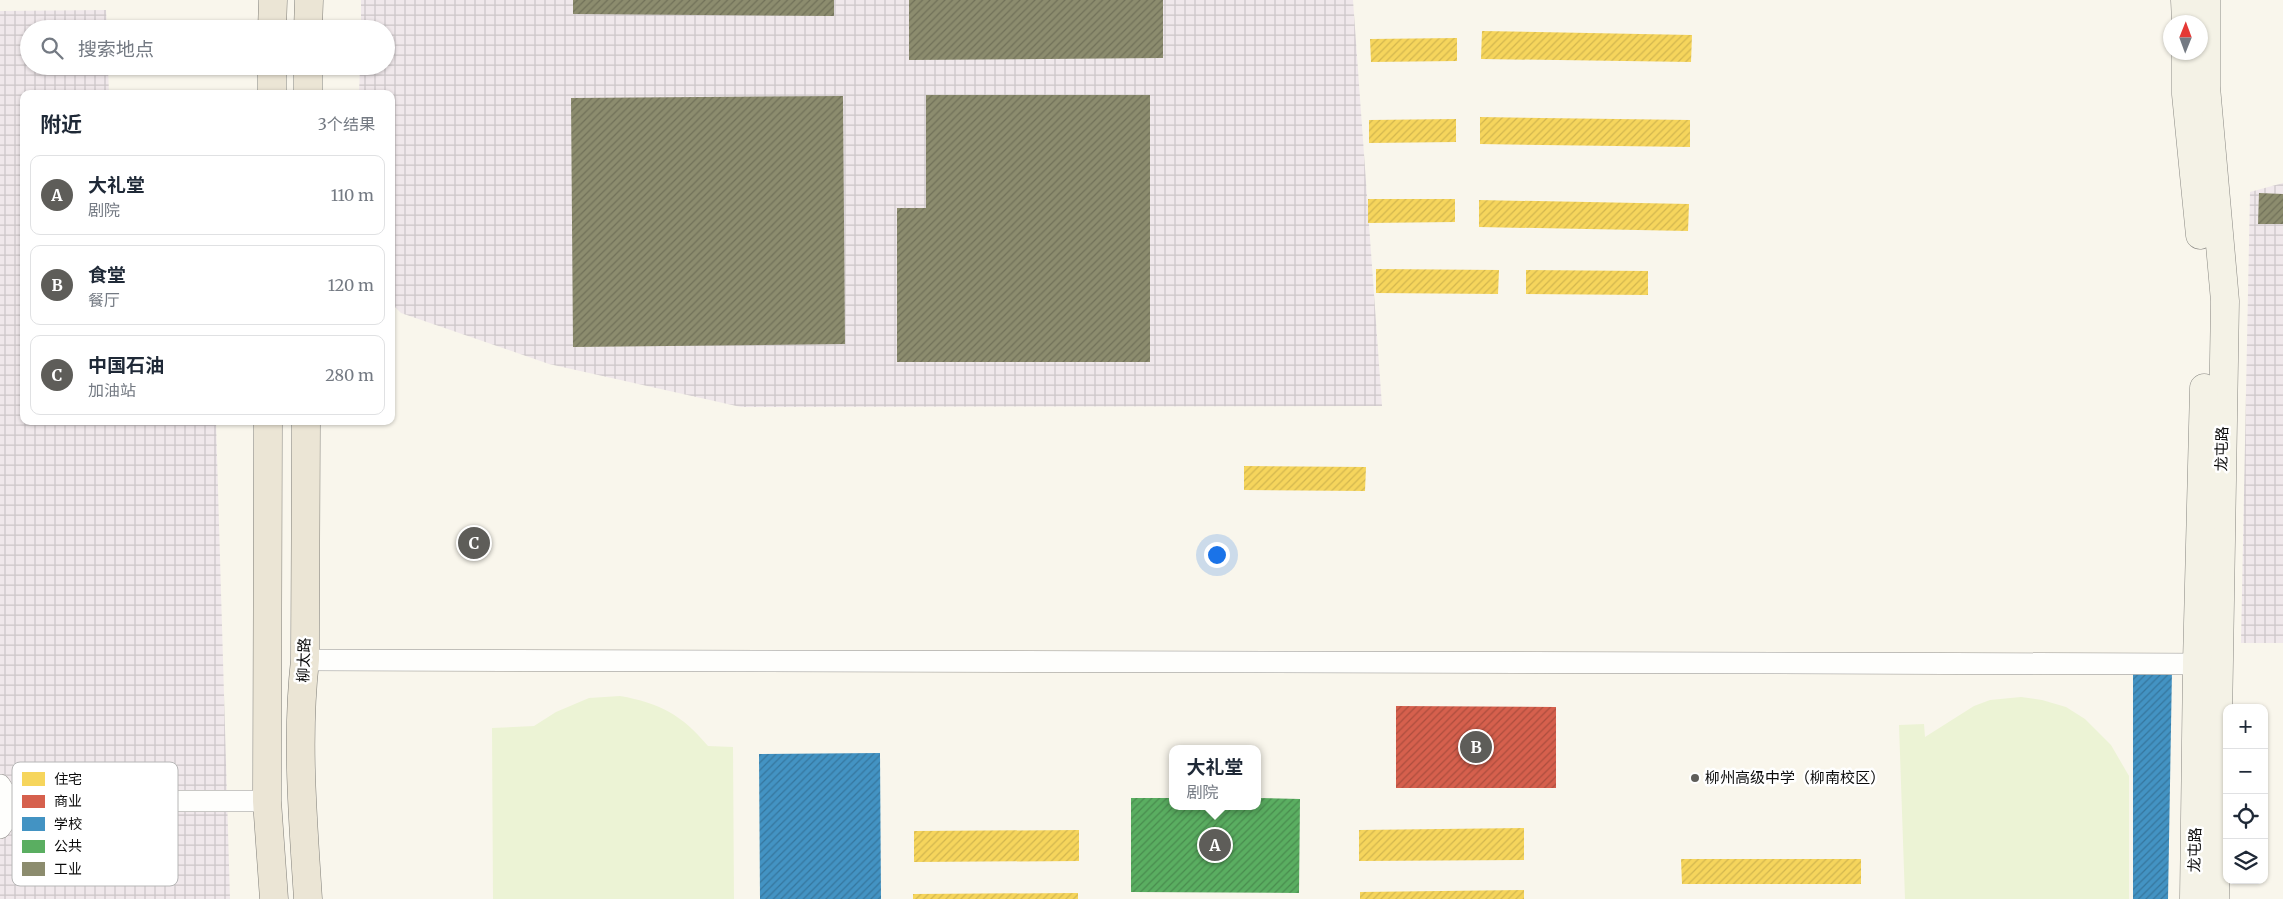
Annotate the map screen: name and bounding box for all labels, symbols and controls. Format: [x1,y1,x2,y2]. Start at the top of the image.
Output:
north arrow [2163,15,2208,60]
search box [20,20,395,75]
icon: search [38,34,66,62]
text: 搜索地点 [78,37,154,61]
text: 附近 [40,111,82,138]
text: 3个结果 [318,114,375,134]
text: 大礼堂 [88,173,145,197]
text: A [51,185,63,205]
text: 110 m [331,185,374,205]
text: 剧院 [88,200,120,220]
text: 食堂 [88,263,126,287]
text: B [51,275,63,295]
text: 120 m [328,275,374,295]
text: 餐厅 [88,290,120,310]
text: 中国石油 [88,353,164,377]
text: C [52,365,62,385]
text: 280 m [325,365,374,385]
text: 加油站 [88,380,136,400]
street label: 龙屯路 [2212,426,2231,472]
pin: C [458,524,490,562]
your location [1204,542,1230,568]
street label: 柳太路 [293,637,314,683]
map controls [2223,704,2268,884]
button: + [2223,704,2268,749]
pin: B [1460,728,1492,766]
popup [1169,745,1261,810]
button: − [2223,749,2268,794]
text: 大礼堂 [1186,755,1244,779]
legend [12,762,178,886]
place label: 柳州高级中学（柳南校区） [1705,768,1885,787]
text: 住宅 [54,770,82,788]
marker: 柳州高级中学（柳南校区） [1689,772,1701,784]
text: 剧院 [1186,782,1219,802]
text: 商业 [54,792,82,810]
button: locate [2223,794,2268,839]
text: 学校 [54,815,82,833]
pin: A [1199,826,1231,864]
street label: 龙屯路 [2185,827,2204,873]
text: 公共 [54,837,82,855]
button: layers [2223,839,2268,884]
text: 工业 [54,860,82,878]

